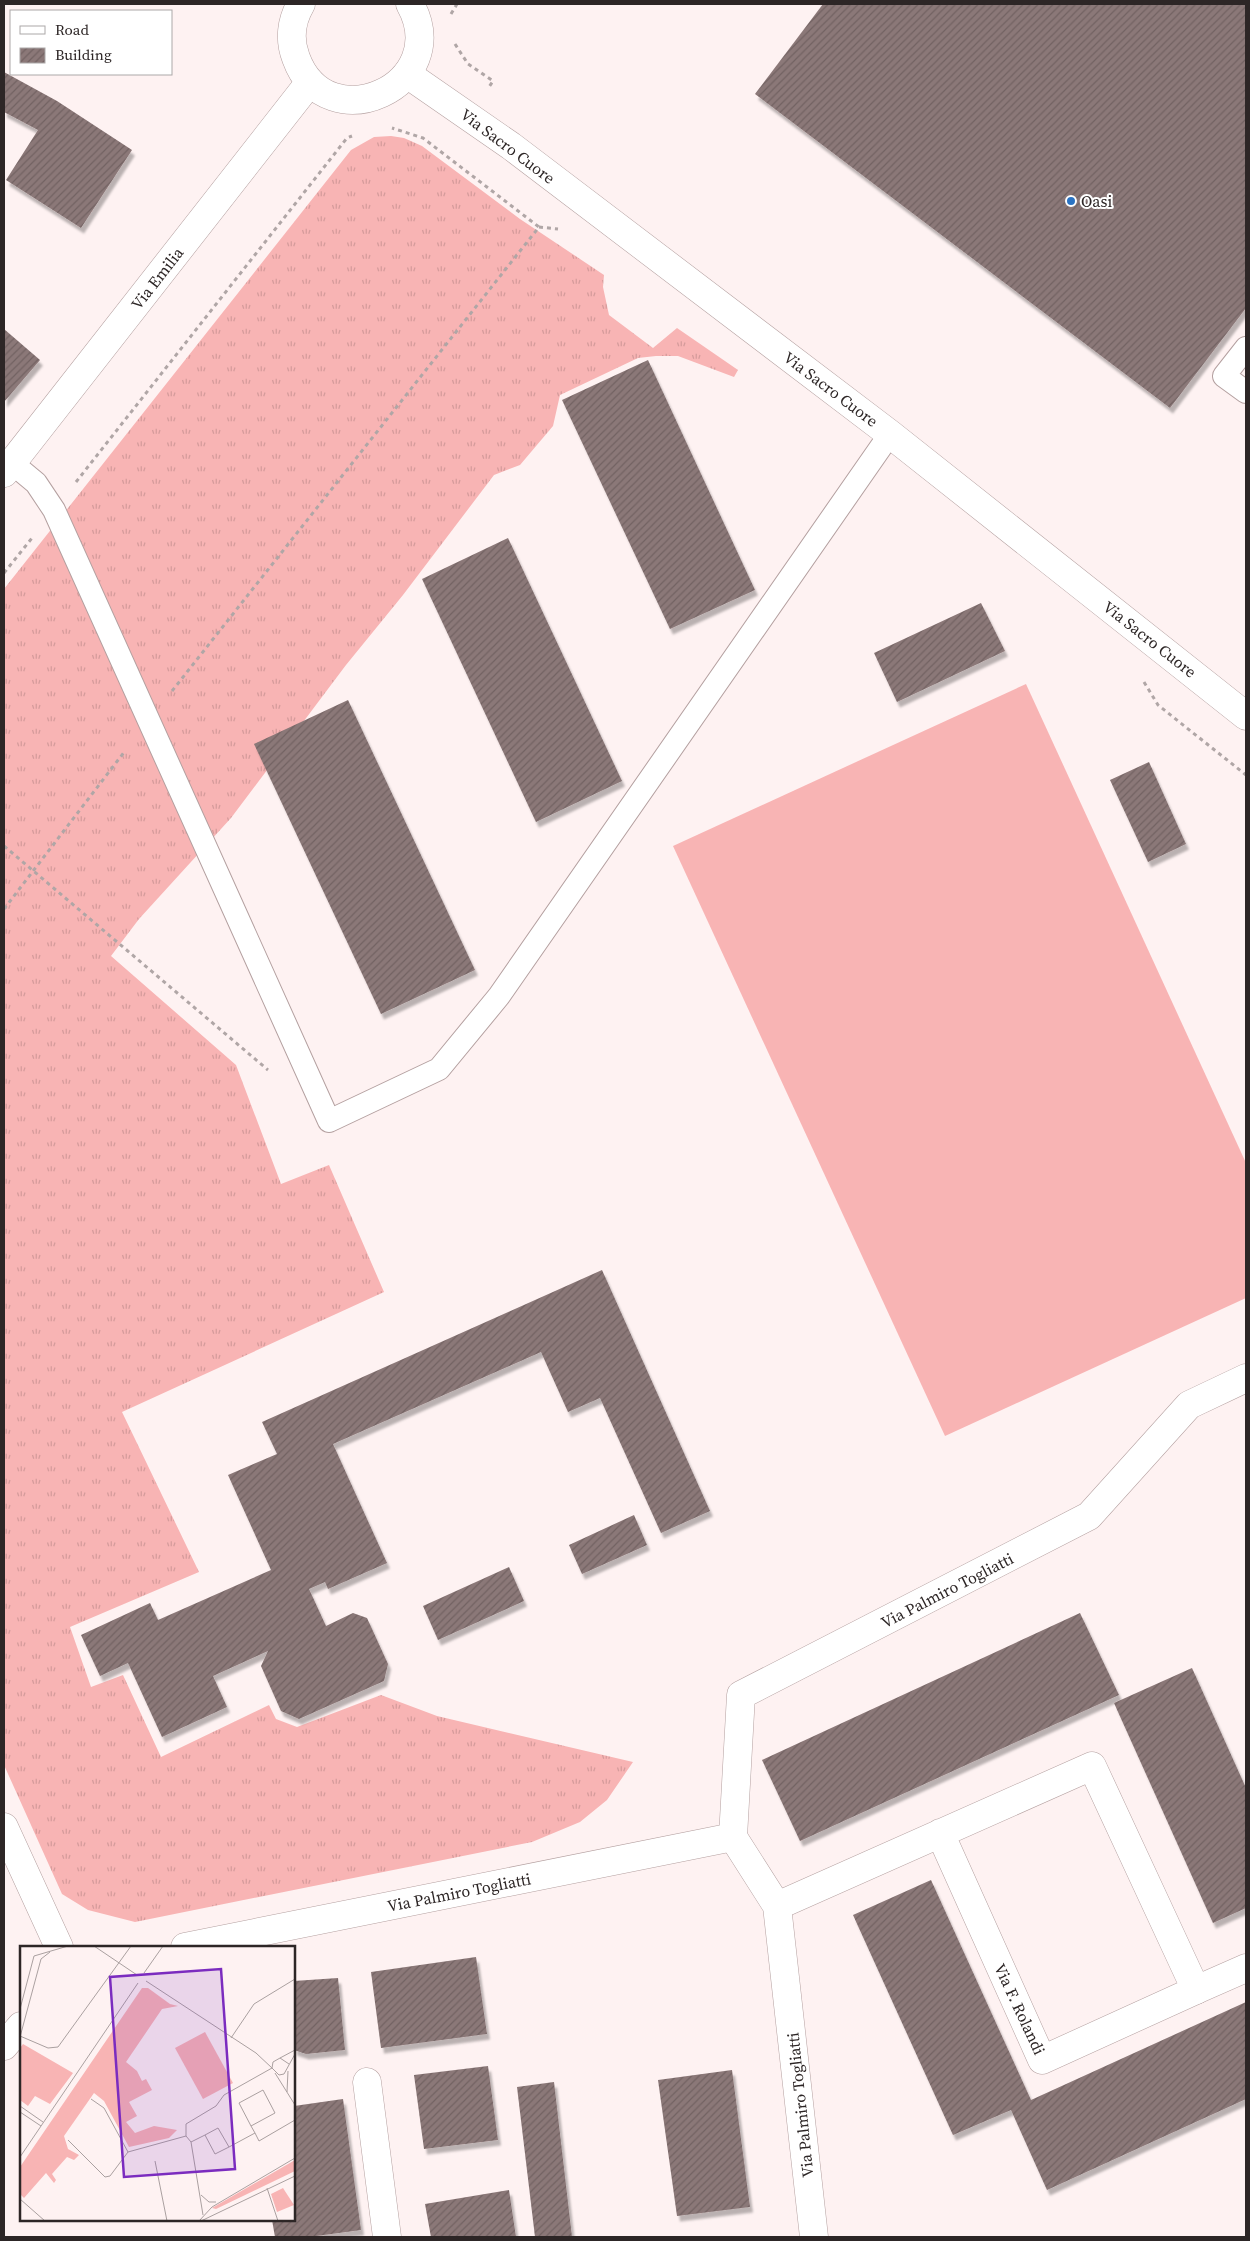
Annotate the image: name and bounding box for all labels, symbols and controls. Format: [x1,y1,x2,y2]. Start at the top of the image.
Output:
legend [10,10,172,75]
text: Road [55,19,89,40]
text: Building [55,44,112,65]
street label: Via Sacro Cuore [456,103,560,189]
place label: Oasi [1081,190,1112,212]
marker: Oasi [1065,195,1077,207]
street label: Via Emilia [126,242,189,314]
street label: Via Sacro Cuore [779,346,883,432]
street label: Via Sacro Cuore [1099,596,1201,682]
street label: Via Palmiro Togliatti [877,1547,1017,1633]
street label: Via Palmiro Togliatti [385,1867,533,1917]
inset map [20,1946,295,2221]
street label: Via F. Rolandi [989,1960,1051,2058]
street label: Via Palmiro Togliatti [781,2031,819,2179]

